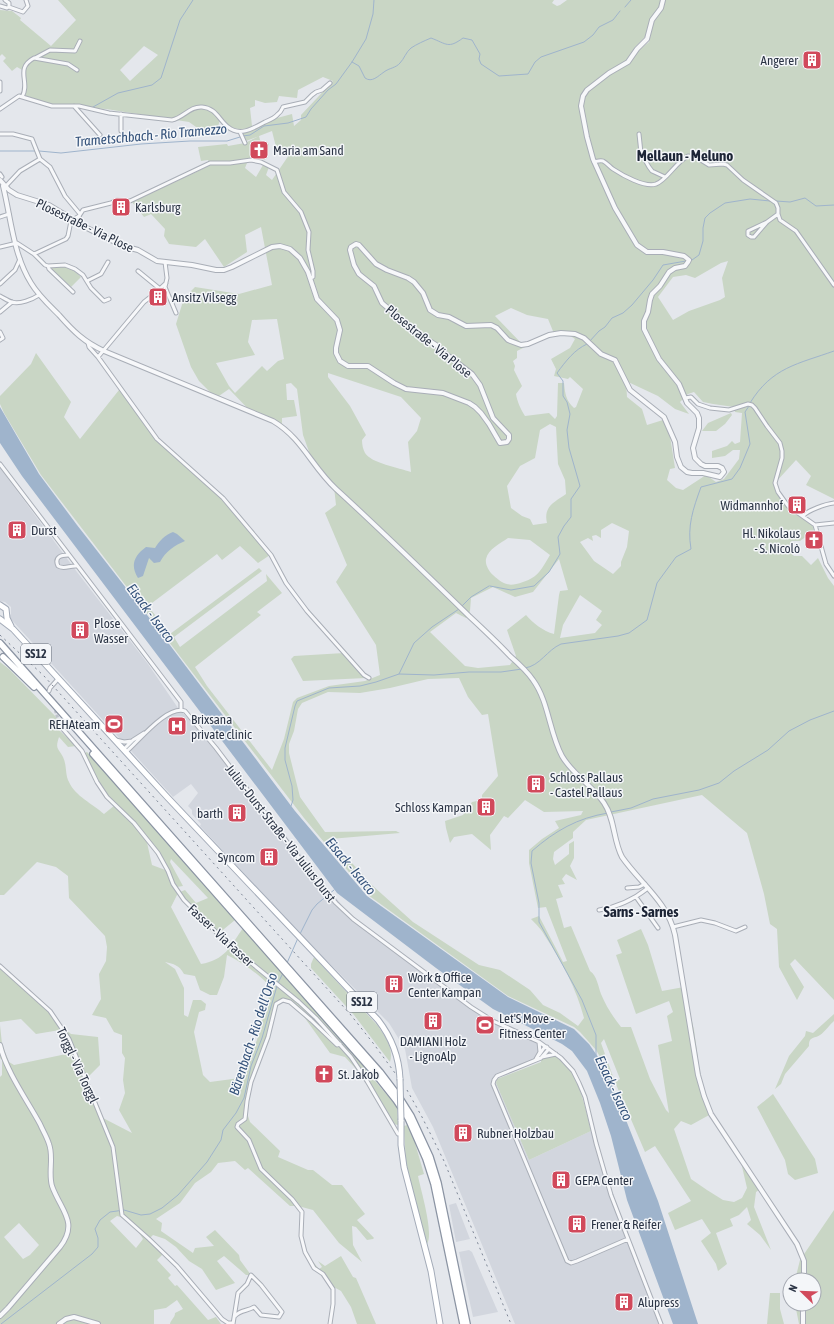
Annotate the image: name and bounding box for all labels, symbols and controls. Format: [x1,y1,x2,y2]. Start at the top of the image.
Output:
building icon: Angerer [801,49,823,71]
place label: Angerer [761,53,798,68]
water label: Trametschbach - Rio Tramezzo [74,120,228,150]
church icon: Maria am Sand [248,139,270,161]
place label: Maria am Sand [273,143,344,158]
district label: Mellaun - Meluno [637,147,733,164]
street label: Plosestraße - Via Plose [34,195,136,256]
building icon: Karlsburg [110,196,132,218]
place label: Karlsburg [135,200,181,215]
building icon: Ansitz Vilsegg [147,286,169,308]
place label: Ansitz Vilsegg [172,290,237,305]
street label: Plosestraße - Via Plose [383,302,475,381]
building icon: Widmannhof [786,494,808,516]
place label: Widmannhof [720,498,783,513]
building icon: Durst [6,519,28,541]
place label: Durst [31,523,57,538]
place label: Hl. Nikolaus - S. Nicolò [742,526,800,556]
church icon: Hl. Nikolaus - S. Nicolò [803,529,825,551]
water label: Eisack - Isarco [124,580,179,646]
place label: Plose Wasser [94,616,128,646]
building icon: Plose Wasser [69,619,91,641]
road number: SS12 [21,644,51,664]
place label: Brixsana private clinic [191,712,252,742]
sports icon: REHAteam [103,713,125,735]
hospital icon: Brixsana private clinic [166,715,188,737]
place label: REHAteam [49,717,100,732]
street label: Julius-Durst-Straße - Via Julius Durst [222,762,339,905]
place label: Schloss Pallaus - Castel Pallaus [550,770,623,800]
building icon: Schloss Pallaus - Castel Pallaus [525,773,547,795]
building icon: Schloss Kampan [475,796,497,818]
place label: Schloss Kampan [395,800,472,815]
building icon: barth [226,802,248,824]
place label: barth [197,806,223,821]
water label: Eisack - Isarco [322,834,380,898]
building icon: Syncom [258,846,280,868]
place label: Syncom [218,850,255,865]
street label: Fasser - Via Fasser [185,901,257,970]
district label: Sarns - Sarnes [603,903,679,920]
water label: Bärenbach - Rio dell’Orso [226,970,280,1097]
place label: Work & Office Center Kampan [408,970,481,1000]
building icon: Work & Office Center Kampan [383,973,405,995]
road number: SS12 [347,992,377,1012]
building icon: DAMIANI Holz - LignoAlp [422,1010,444,1032]
place label: Let'S Move - Fitness Center [499,1011,566,1041]
sports icon: Let'S Move - Fitness Center [474,1014,496,1036]
street label: Torggl - Via Torggl [53,1025,102,1106]
place label: DAMIANI Holz - LignoAlp [400,1034,467,1064]
water label: Eisack - Isarco [592,1053,636,1123]
church icon: St. Jakob [313,1063,335,1085]
place label: St. Jakob [338,1067,379,1082]
building icon: Rubner Holzbau [452,1122,474,1144]
place label: Rubner Holzbau [477,1126,554,1141]
building icon: GEPA Center [550,1169,572,1191]
place label: GEPA Center [575,1173,633,1188]
building icon: Frener & Reifer [566,1213,588,1235]
place label: Frener & Reifer [591,1217,661,1232]
north arrow [782,1272,822,1312]
text: N [786,1283,800,1293]
building icon: Alupress [613,1291,635,1313]
place label: Alupress [638,1295,680,1310]

